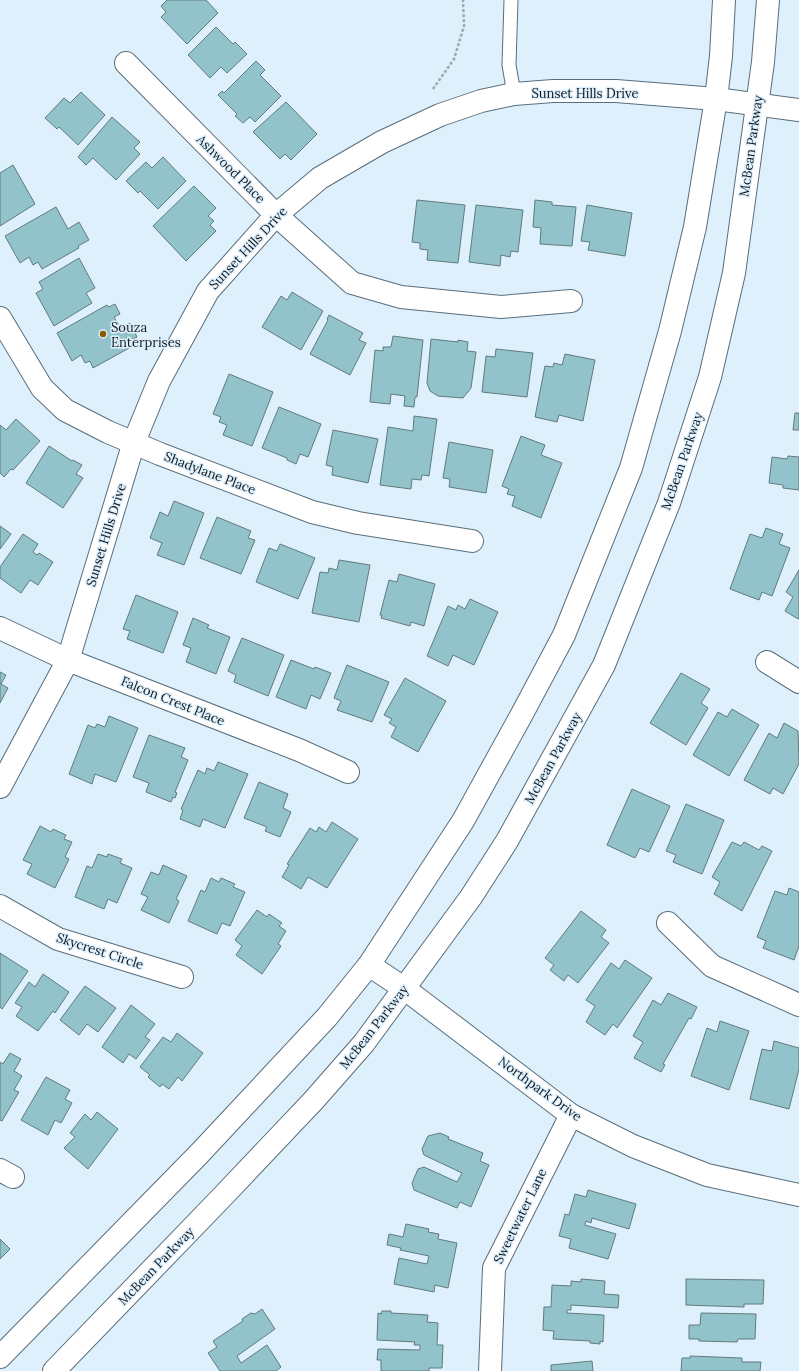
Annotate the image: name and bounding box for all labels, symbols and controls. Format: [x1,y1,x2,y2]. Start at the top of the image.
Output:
street label: Sunset Hills Drive [531,85,639,102]
street label: McBean Parkway [735,94,767,198]
street label: Ashwood Place [192,130,269,207]
street label: Sunset Hills Drive [205,203,291,293]
place label: Souza Enterprises [111,319,181,351]
marker: Souza Enterprises [98,329,108,339]
street label: McBean Parkway [657,410,707,512]
street label: Shadylane Place [162,448,258,498]
street label: Sunset Hills Drive [82,481,130,589]
street label: Falcon Crest Place [118,672,228,730]
street label: McBean Parkway [521,709,585,807]
street label: Skycrest Circle [54,929,146,973]
street label: McBean Parkway [336,981,412,1073]
street label: Northpark Drive [495,1053,585,1125]
street label: Sweetwater Lane [490,1165,550,1267]
street label: McBean Parkway [114,1223,198,1309]

